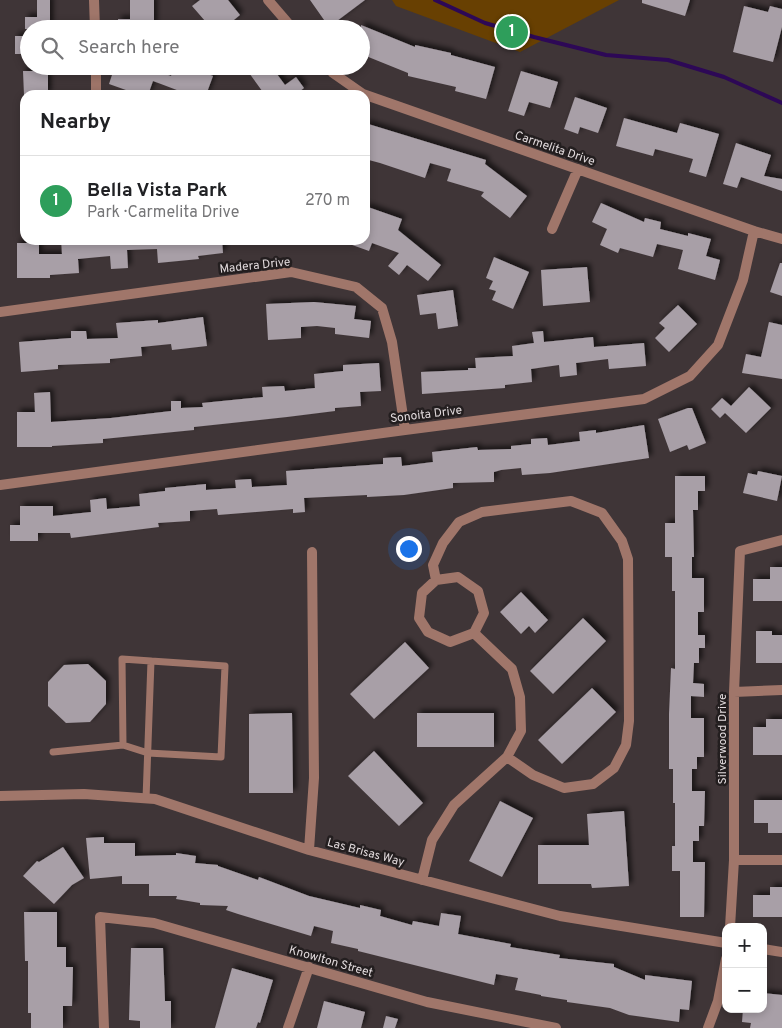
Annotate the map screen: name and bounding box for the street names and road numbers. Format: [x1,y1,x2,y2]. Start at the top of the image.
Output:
street label: Carmelita Drive [512,128,597,170]
street label: Madera Drive [219,254,291,278]
street label: Sonoita Drive [389,403,463,427]
street label: Silverwood Drive [715,694,731,784]
street label: Las Brisas Way [325,835,406,871]
street label: Knowlton Street [287,942,375,982]

